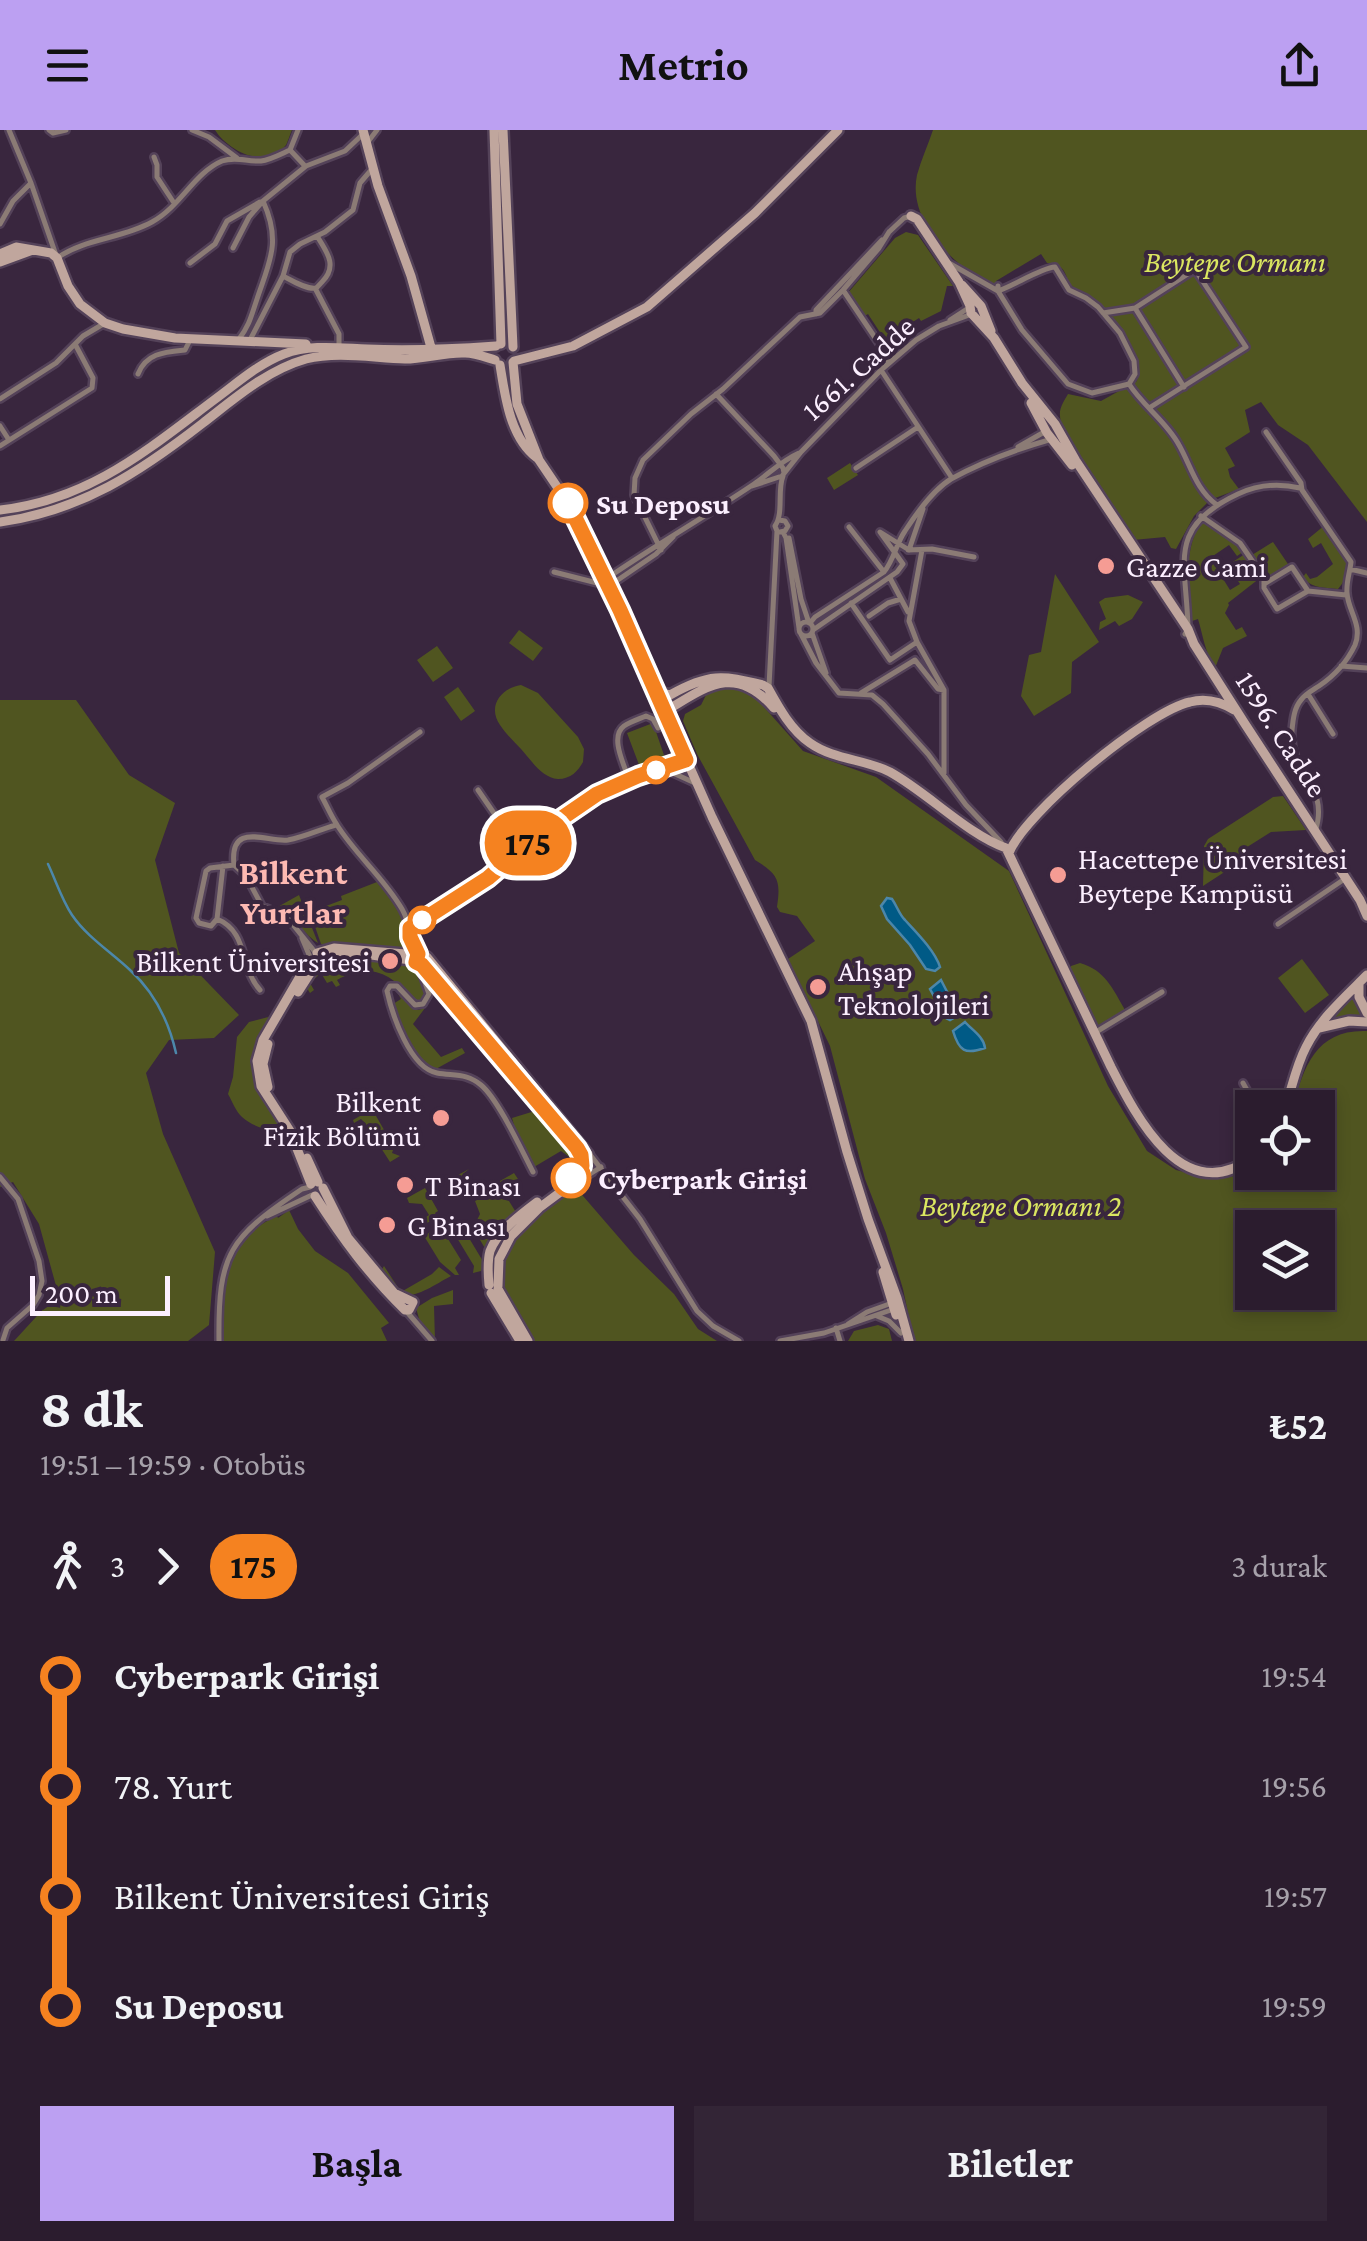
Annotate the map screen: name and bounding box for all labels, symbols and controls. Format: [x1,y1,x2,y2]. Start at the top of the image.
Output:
icon: menu [40,38,95,93]
icon: share [1272,38,1327,93]
text: Metrio [618,40,749,90]
park label: Beytepe Ormanı [1144,245,1326,279]
street label: 1661. Cadde [795,309,921,427]
marker: Su Deposu [549,484,587,522]
place label: Su Deposu [596,487,730,520]
place label: Gazze Cami [1126,550,1267,583]
marker: Gazze Cami [1095,555,1117,577]
street label: 1596. Cadde [1229,665,1335,803]
unlabelled marker [643,757,669,783]
line badge: 175 [470,810,586,876]
text: 175 [505,824,551,863]
place label: Hacettepe Üniversitesi Beytepe Kampüsü [1078,842,1347,910]
district label: Bilkent Yurtlar [239,853,348,932]
marker: Hacettepe Üniversitesi Beytepe Kampüsü [1047,864,1069,886]
unlabelled marker [409,907,435,933]
place label: Bilkent Üniversitesi [136,945,370,978]
marker: Bilkent Üniversitesi [379,950,401,972]
place label: Ahşap Teknolojileri [838,954,989,1022]
marker: Ahşap Teknolojileri [807,976,829,998]
place label: Bilkent Fizik Bölümü [263,1085,422,1152]
map controls [1235,1090,1335,1310]
button: locate [1235,1090,1335,1190]
marker: Bilkent Fizik Bölümü [430,1107,452,1129]
marker: Cyberpark Girişi [552,1159,590,1197]
place label: Cyberpark Girişi [598,1162,808,1195]
place label: T Binası [425,1169,521,1202]
marker: T Binası [394,1174,416,1196]
park label: Beytepe Ormanı 2 [920,1189,1122,1223]
place label: G Binası [407,1209,506,1242]
button: layers [1235,1210,1335,1310]
marker: G Binası [376,1214,398,1236]
scale bar [30,1271,170,1316]
text: 200 m [45,1278,118,1309]
text: 8 dk [40,1378,143,1439]
text: ₺52 [1270,1405,1327,1447]
text: 19:51 – 19:59 · Otobüs [40,1446,306,1482]
icon: walk [40,1539,95,1594]
icon: forward [140,1539,195,1594]
text: 175 [230,1547,277,1586]
text: 3 [110,1548,125,1584]
text: 3 durak [1231,1548,1327,1584]
text: Cyberpark Girişi [114,1655,379,1697]
text: 19:54 [1261,1658,1327,1694]
text: 78. Yurt [114,1765,232,1807]
text: 19:56 [1261,1768,1327,1804]
text: Bilkent Üniversitesi Giriş [114,1875,490,1917]
text: 19:57 [1264,1878,1327,1914]
text: Su Deposu [114,1985,284,2027]
text: 19:59 [1262,1988,1327,2024]
button: Başla [40,2106,674,2221]
button: Biletler [694,2106,1327,2221]

